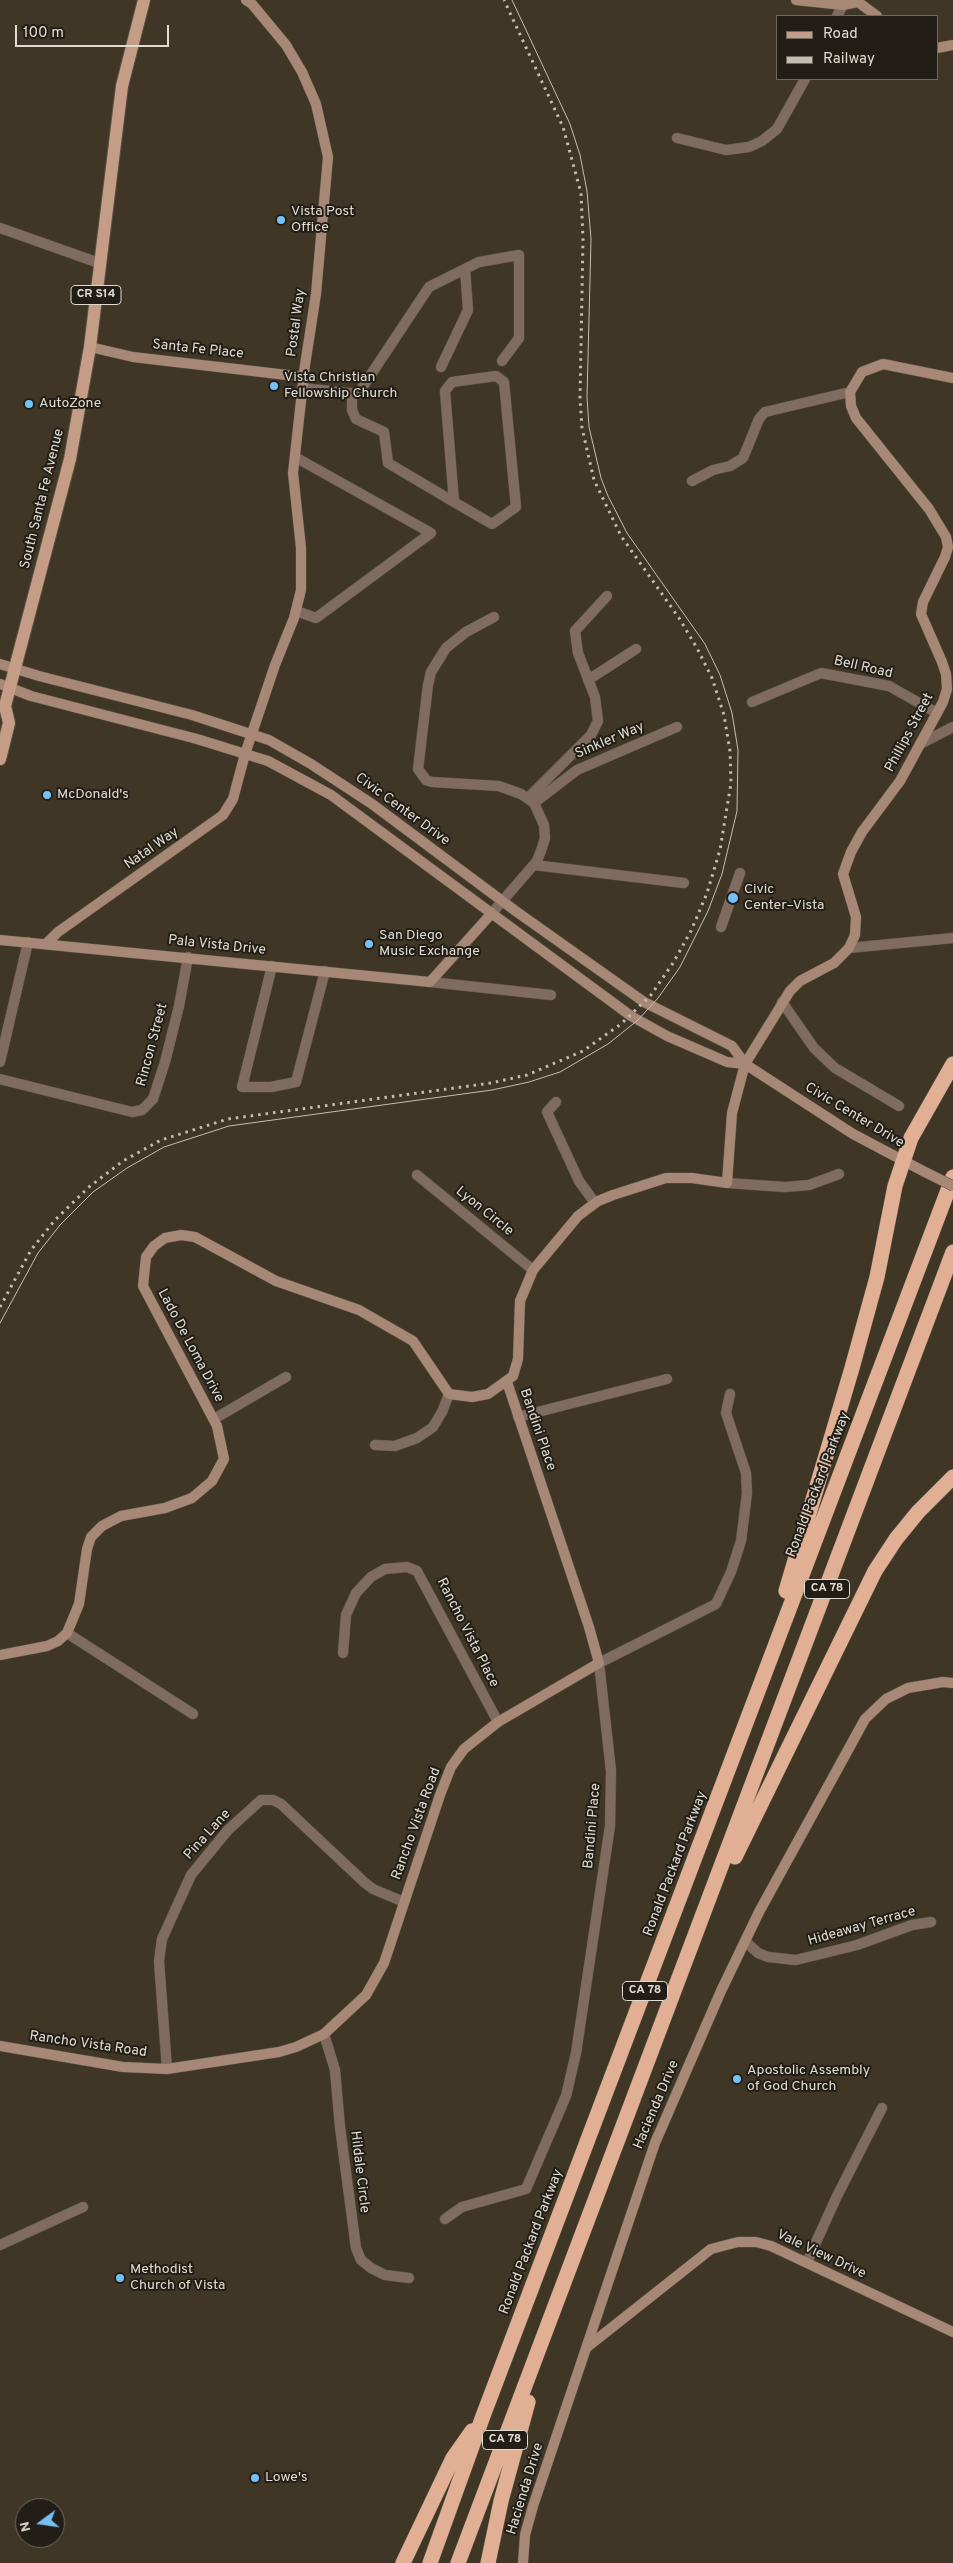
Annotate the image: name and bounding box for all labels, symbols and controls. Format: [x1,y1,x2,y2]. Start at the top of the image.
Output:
scale bar [18,15,171,47]
legend [776,15,938,80]
text: 100 m [23,24,64,43]
text: Road [823,25,858,44]
text: Railway [823,50,875,69]
place label: Vista Post Office [291,204,354,236]
marker: Vista Post Office [275,214,287,226]
road number: CR S14 [71,286,121,304]
street label: Postal Way [284,288,310,358]
street label: Santa Fe Place [152,337,244,363]
place label: Vista Christian Fellowship Church [284,370,397,402]
marker: Vista Christian Fellowship Church [268,380,280,392]
place label: AutoZone [39,396,101,412]
marker: AutoZone [23,398,35,410]
street label: South Santa Fe Avenue [17,427,69,571]
street label: Bell Road [832,653,894,683]
street label: Phillips Street [882,691,938,775]
street label: Sinkler Way [573,719,647,763]
street label: Civic Center Drive [351,770,453,850]
place label: McDonald's [57,787,129,803]
marker: McDonald's [41,789,53,801]
street label: Natal Way [122,824,182,874]
place label: Civic Center–Vista [744,882,824,914]
marker: Civic Center–Vista [726,891,740,905]
place label: San Diego Music Exchange [379,928,480,960]
street label: Pala Vista Drive [167,933,267,959]
marker: San Diego Music Exchange [363,938,375,950]
street label: Rincon Street [134,1002,172,1088]
street label: Civic Center Drive [801,1080,907,1152]
street label: Lyon Circle [452,1184,516,1240]
street label: Lado De Loma Drive [153,1286,227,1406]
street label: Bandini Place [515,1387,559,1473]
street label: Ronald Packard Parkway [784,1410,854,1560]
street label: Rancho Vista Place [432,1575,502,1691]
road number: CA 78 [804,1580,850,1598]
street label: Rancho Vista Road [389,1766,445,1882]
street label: Bandini Place [581,1783,605,1869]
street label: Ronald Packard Parkway [641,1789,711,1939]
street label: Pina Lane [181,1806,235,1864]
street label: Hideaway Terrace [806,1904,918,1950]
road number: CA 78 [622,1982,668,2000]
street label: Rancho Vista Road [28,2028,148,2062]
street label: Hacienda Drive [631,2058,683,2152]
place label: Apostolic Assembly of God Church [747,2063,870,2096]
marker: Apostolic Assembly of God Church [731,2073,743,2085]
street label: Hildale Circle [346,2130,372,2214]
street label: Ronald Packard Parkway [497,2167,567,2317]
street label: Vale View Drive [774,2227,868,2283]
place label: Methodist Church of Vista [130,2262,225,2294]
marker: Methodist Church of Vista [114,2272,126,2284]
road number: CA 78 [482,2430,528,2450]
street label: Hacienda Drive [504,2441,548,2537]
place label: Lowe's [265,2470,307,2486]
marker: Lowe's [249,2472,261,2484]
north arrow [15,2498,65,2548]
text: N [16,2520,35,2533]

